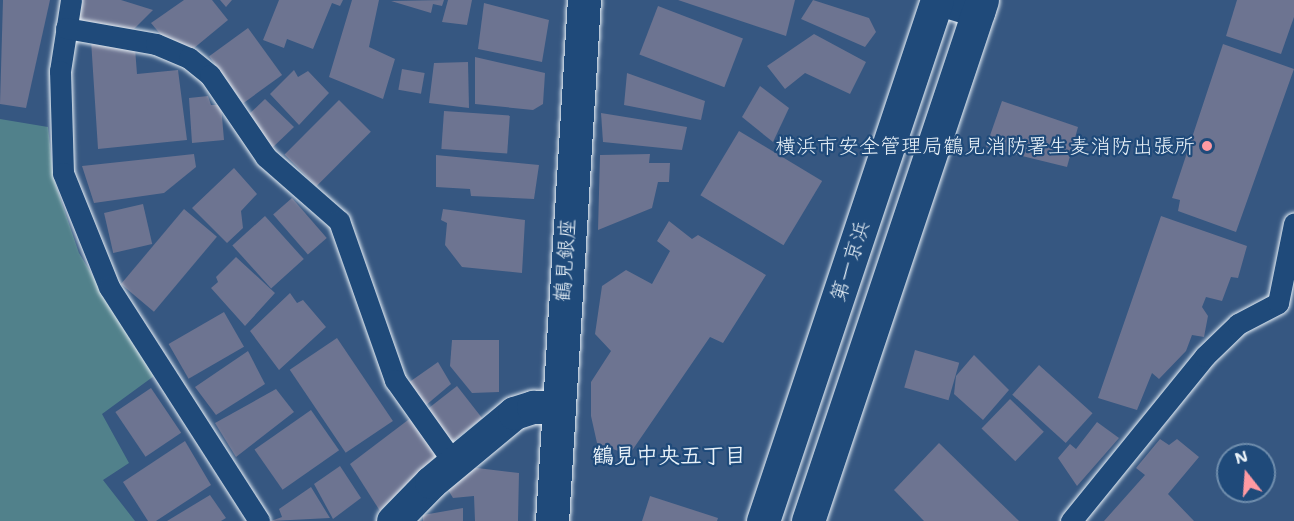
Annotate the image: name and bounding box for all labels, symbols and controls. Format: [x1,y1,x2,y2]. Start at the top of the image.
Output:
place label: 横浜市安全管理局鶴見消防署生麦消防出張所 [775,133,1195,159]
marker: 横浜市安全管理局鶴見消防署生麦消防出張所 [1200,139,1214,153]
street label: 鶴見銀座 [550,217,580,303]
street label: 第一京浜 [825,217,875,305]
district label: 鶴見中央五丁目 [592,443,746,469]
north arrow [1216,443,1276,503]
text: N [1232,445,1250,469]

